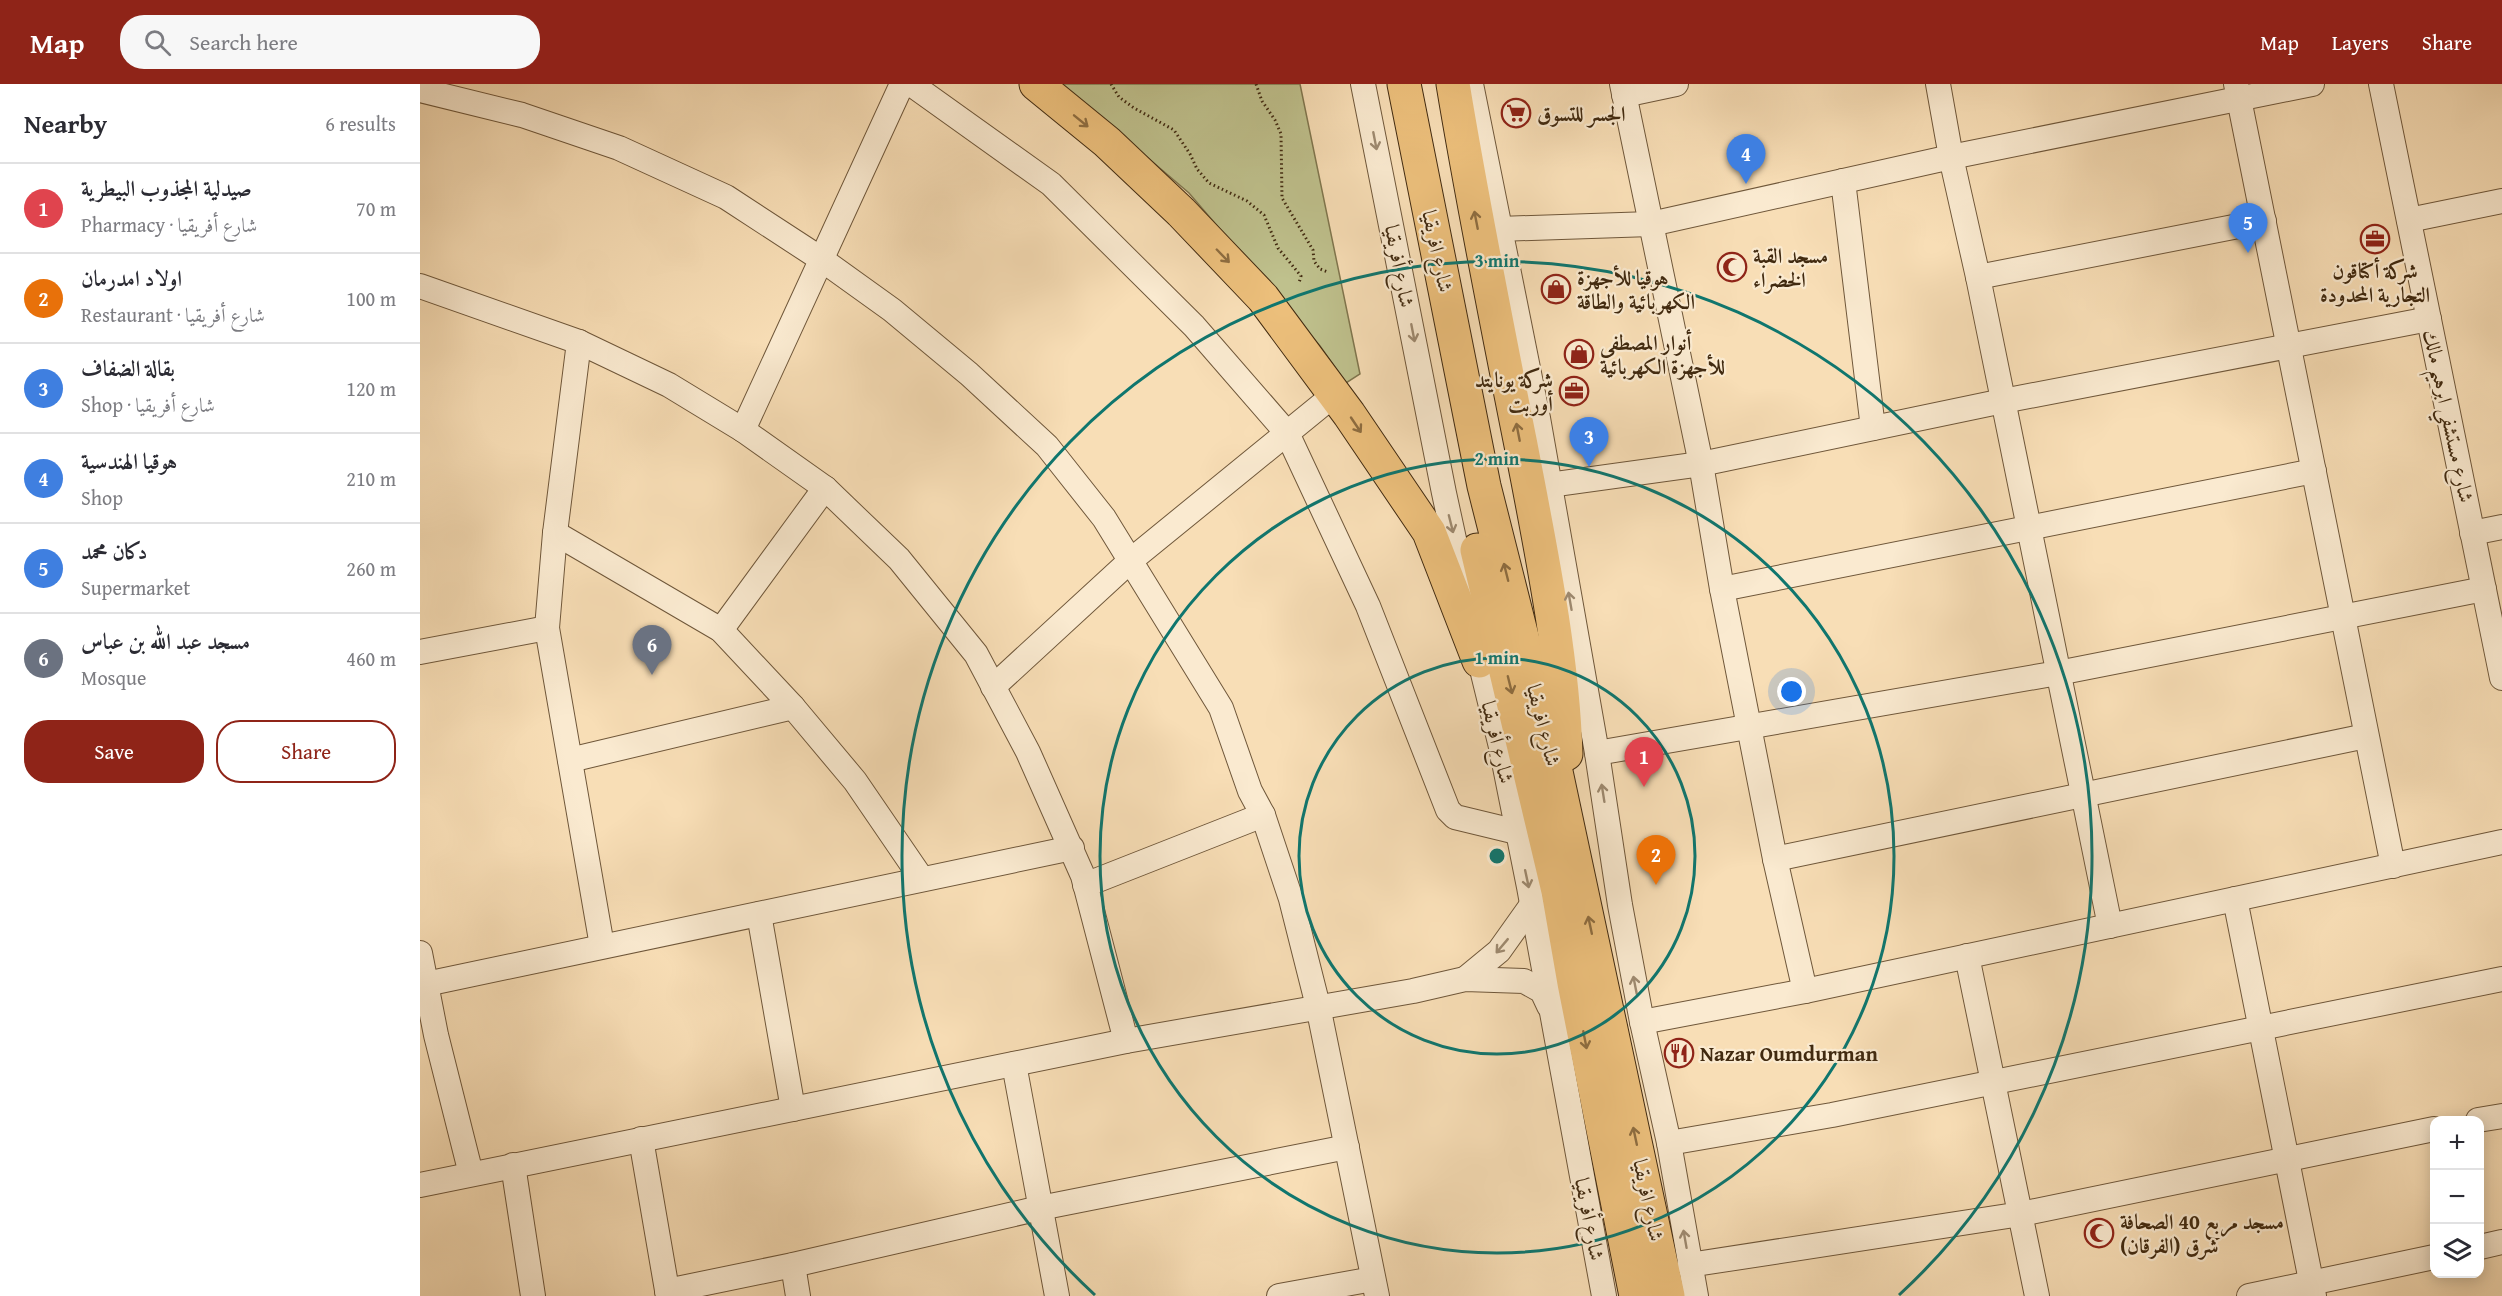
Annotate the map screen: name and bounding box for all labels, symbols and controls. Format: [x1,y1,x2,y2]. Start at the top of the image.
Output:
search box [120,15,540,69]
text: Map [30,22,84,63]
icon: search [141,26,174,59]
text: Search here [189,26,298,58]
text: Map [2260,27,2299,58]
text: Layers [2332,27,2389,58]
text: Share [2422,27,2472,58]
supermarket icon: الجسر للتسوق [1500,97,1532,129]
place label: الجسر للتسوق [1537,98,1626,129]
text: Nearby [24,104,107,143]
text: 6 results [325,109,396,138]
one-way arrow [1073,114,1089,127]
one-way arrow [1370,131,1381,151]
pin: 4 [1726,135,1766,184]
text: صيدلية المجذوب البيطرية [81,172,252,204]
text: 1 [38,194,49,223]
text: 70 m [356,194,396,223]
pin: 5 [2228,204,2268,253]
street label: شارع افريقيا [1411,207,1462,296]
text: Pharmacy · شارع أفريقيا [81,210,257,239]
one-way arrow [1470,211,1481,230]
street label: شارع أفريقيا [1374,222,1423,311]
office icon: شركة أكتاقون التجارية المحدودة [2359,223,2391,255]
place label: مسجد القبة الخضراء [1753,240,1828,295]
text: 3 min [1475,247,1520,274]
one-way arrow [1215,248,1230,263]
mosque icon: مسجد القبة الخضراء [1716,251,1748,283]
place label: شركة أكتاقون التجارية المحدودة [2320,255,2430,310]
text: اولاد امدرمان [81,262,182,294]
place label: هوقيا للأجهزة الكهربائية والطاقة [1577,262,1695,317]
shop icon: هوقيا للأجهزة الكهربائية والطاقة [1540,273,1572,305]
text: 2 [38,284,49,313]
text: 100 m [346,284,396,313]
text: Restaurant · شارع أفريقيا [81,300,265,329]
one-way arrow [1408,322,1419,342]
place label: أنوار المصطفى للأجهزة الكهربائية [1599,327,1725,382]
street label: شارع مستشفي ابرهيم مالك [2410,327,2482,507]
shop icon: أنوار المصطفى للأجهزة الكهربائية [1563,338,1595,370]
text: بقالة الضفاف [81,352,175,384]
place label: شركة يونايتد أوربت [1475,364,1553,419]
text: 3 [38,374,49,403]
text: 120 m [346,374,396,403]
office icon: شركة يونايتد أوربت [1558,375,1590,407]
text: Shop · شارع أفريقيا [81,390,215,419]
one-way arrow [1350,416,1362,432]
pin: 3 [1570,418,1608,467]
one-way arrow [1512,422,1523,442]
text: هوقيا الهندسية [81,445,177,477]
text: 2 min [1475,445,1520,472]
text: 4 [38,464,49,493]
text: 210 m [346,464,396,493]
text: Shop [81,483,123,512]
one-way arrow [1446,514,1458,533]
text: دكان محمد [81,535,148,567]
text: 5 [38,554,49,583]
text: 260 m [346,554,396,583]
one-way arrow [1499,562,1511,581]
text: Supermarket [81,573,190,602]
one-way arrow [1564,592,1575,611]
text: مسجد عبد الله بن عباس [81,625,250,657]
pin: 6 [632,626,672,675]
text: 6 [38,644,49,673]
text: 460 m [346,644,396,673]
text: 1 min [1475,644,1520,671]
text: Mosque [81,663,146,692]
one-way arrow [1504,676,1516,695]
your location [1777,677,1806,706]
street label: شارع افريقيا [1516,681,1569,770]
street label: شارع أفريقيا [1471,698,1523,787]
button: Save [24,720,204,783]
button: Share [216,720,396,783]
pin: 1 [1624,738,1664,787]
one-way arrow [1598,784,1609,804]
pin: 2 [1636,836,1676,885]
centre of rings [1487,846,1507,866]
one-way arrow [1522,868,1533,888]
one-way arrow [1583,916,1595,935]
one-way arrow [1495,938,1509,953]
one-way arrow [1629,976,1640,996]
one-way arrow [1580,1030,1591,1050]
restaurant icon: Nazar Oumdurman [1663,1037,1695,1069]
place label: Nazar Oumdurman [1700,1038,1879,1069]
map controls [2430,1116,2484,1278]
button: + [2430,1116,2484,1170]
one-way arrow [1629,1127,1641,1146]
street label: شارع افريقيا [1622,1156,1673,1245]
button: − [2430,1170,2484,1224]
street label: شارع أفريقيا [1564,1175,1613,1264]
place label: مسجد مربع 40 الصحافة شرق (الفرقان) [2120,1206,2284,1261]
mosque icon: مسجد مربع 40 الصحافة شرق (الفرقان) [2083,1217,2115,1249]
button: layers [2430,1224,2484,1278]
one-way arrow [1679,1229,1690,1249]

